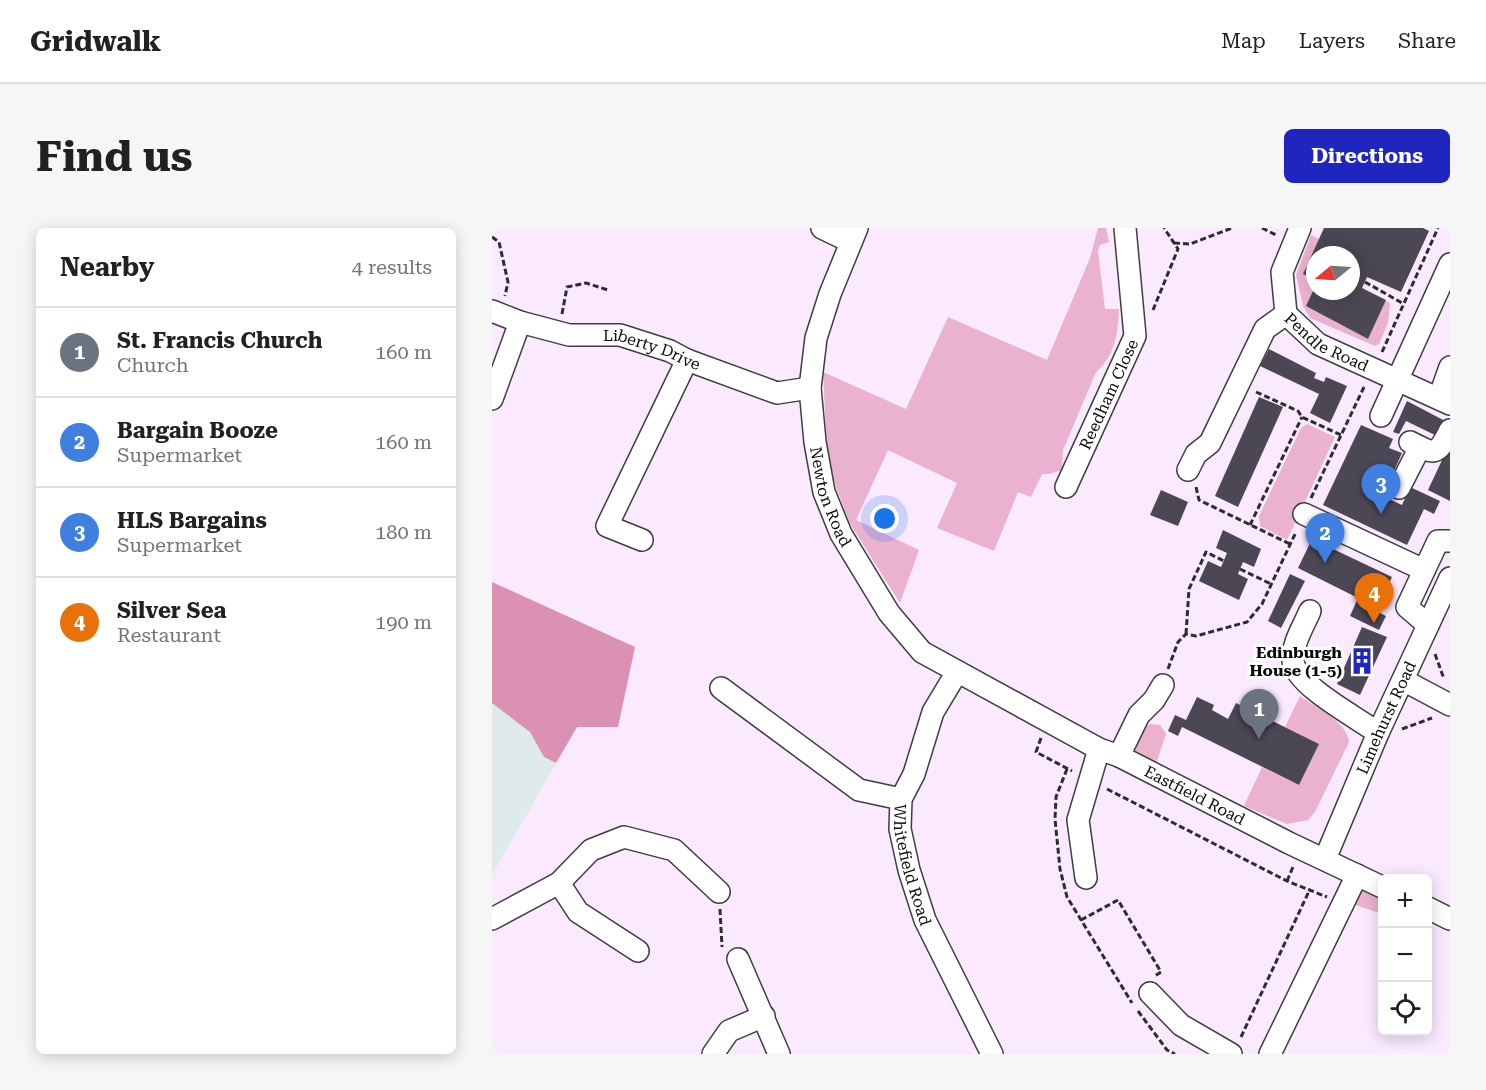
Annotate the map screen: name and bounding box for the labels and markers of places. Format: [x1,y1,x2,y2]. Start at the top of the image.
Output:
pin: 3 [1362,464,1400,514]
pin: 2 [1306,514,1344,563]
pin: 4 [1354,574,1394,623]
place label: Edinburgh House (1-5) [1249,643,1342,680]
building icon: Edinburgh House (1-5) [1347,646,1377,676]
pin: 1 [1240,690,1278,739]

